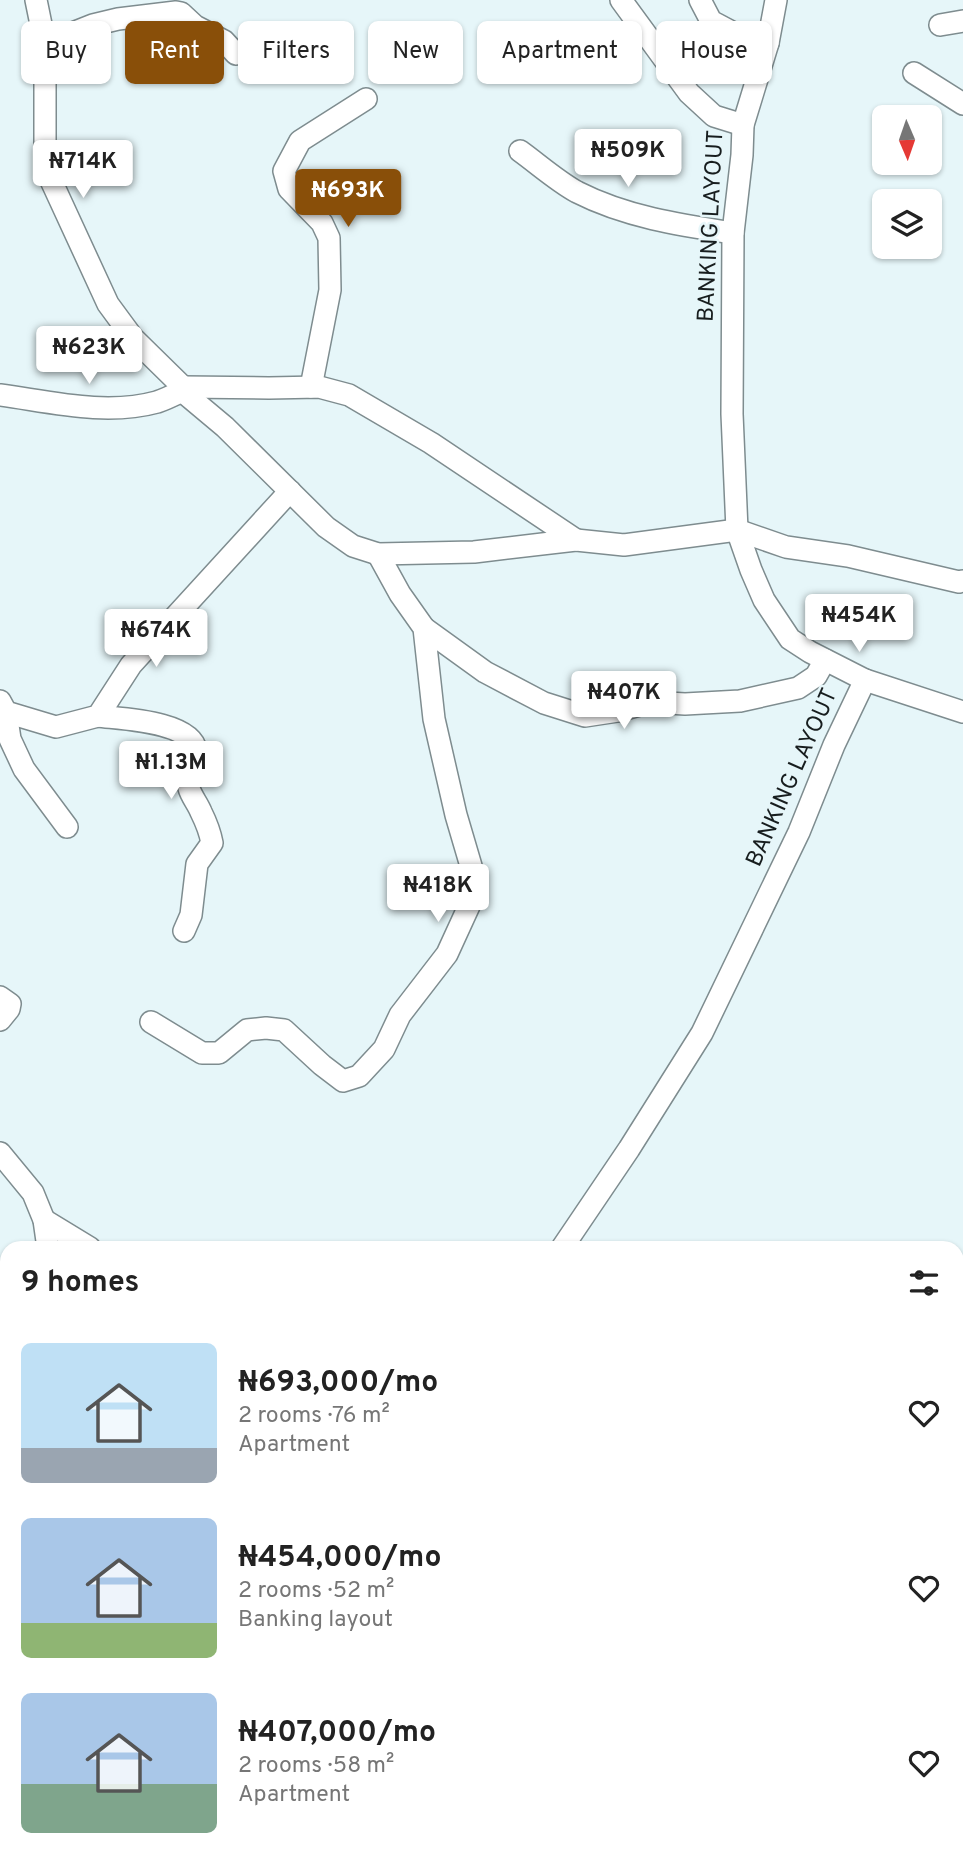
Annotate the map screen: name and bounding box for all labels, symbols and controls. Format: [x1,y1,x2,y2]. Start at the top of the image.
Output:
chip: Buy [21,21,111,84]
chip: Rent [125,21,224,84]
chip: Filters [238,21,354,84]
chip: New [368,21,463,84]
chip: Apartment [477,21,642,84]
chip: House [656,21,772,84]
north arrow [872,105,942,175]
map controls [872,105,942,259]
street label: BANKING LAYOUT [692,129,732,323]
pin: ₦509K [579,130,677,189]
text: ₦509K [591,137,665,166]
pin: ₦714K [34,140,132,200]
text: ₦714K [49,148,117,177]
pin: ₦693K [299,170,397,229]
text: ₦693K [311,177,385,206]
button: layers [872,189,942,259]
pin: ₦623K [40,326,138,386]
text: ₦623K [52,334,126,363]
pin: ₦454K [810,594,908,654]
text: ₦454K [821,602,897,631]
pin: ₦674K [107,610,205,669]
text: ₦674K [120,617,192,646]
pin: ₦407K [575,672,673,731]
text: ₦407K [587,679,661,708]
street label: BANKING LAYOUT [741,684,845,872]
pin: ₦1.13M [114,742,228,801]
text: ₦1.13M [135,749,207,778]
pin: ₦418K [389,864,487,924]
text: ₦418K [403,872,473,901]
icon: filters [905,1264,943,1302]
text: 9 homes [21,1265,139,1302]
text: ₦693,000/mo [238,1365,438,1402]
icon: home [77,1371,161,1455]
icon: heart [905,1394,943,1432]
text: 2 rooms · 76 m² [238,1402,390,1431]
text: Apartment [238,1431,350,1460]
text: ₦454,000/mo [238,1540,442,1577]
icon: home [77,1546,161,1630]
icon: heart [905,1569,943,1607]
text: 2 rooms · 52 m² [238,1577,394,1606]
text: Banking layout [238,1606,393,1635]
text: ₦407,000/mo [238,1715,436,1752]
icon: home [77,1721,161,1805]
icon: heart [905,1744,943,1782]
text: 2 rooms · 58 m² [238,1752,394,1781]
text: Apartment [238,1781,350,1810]

